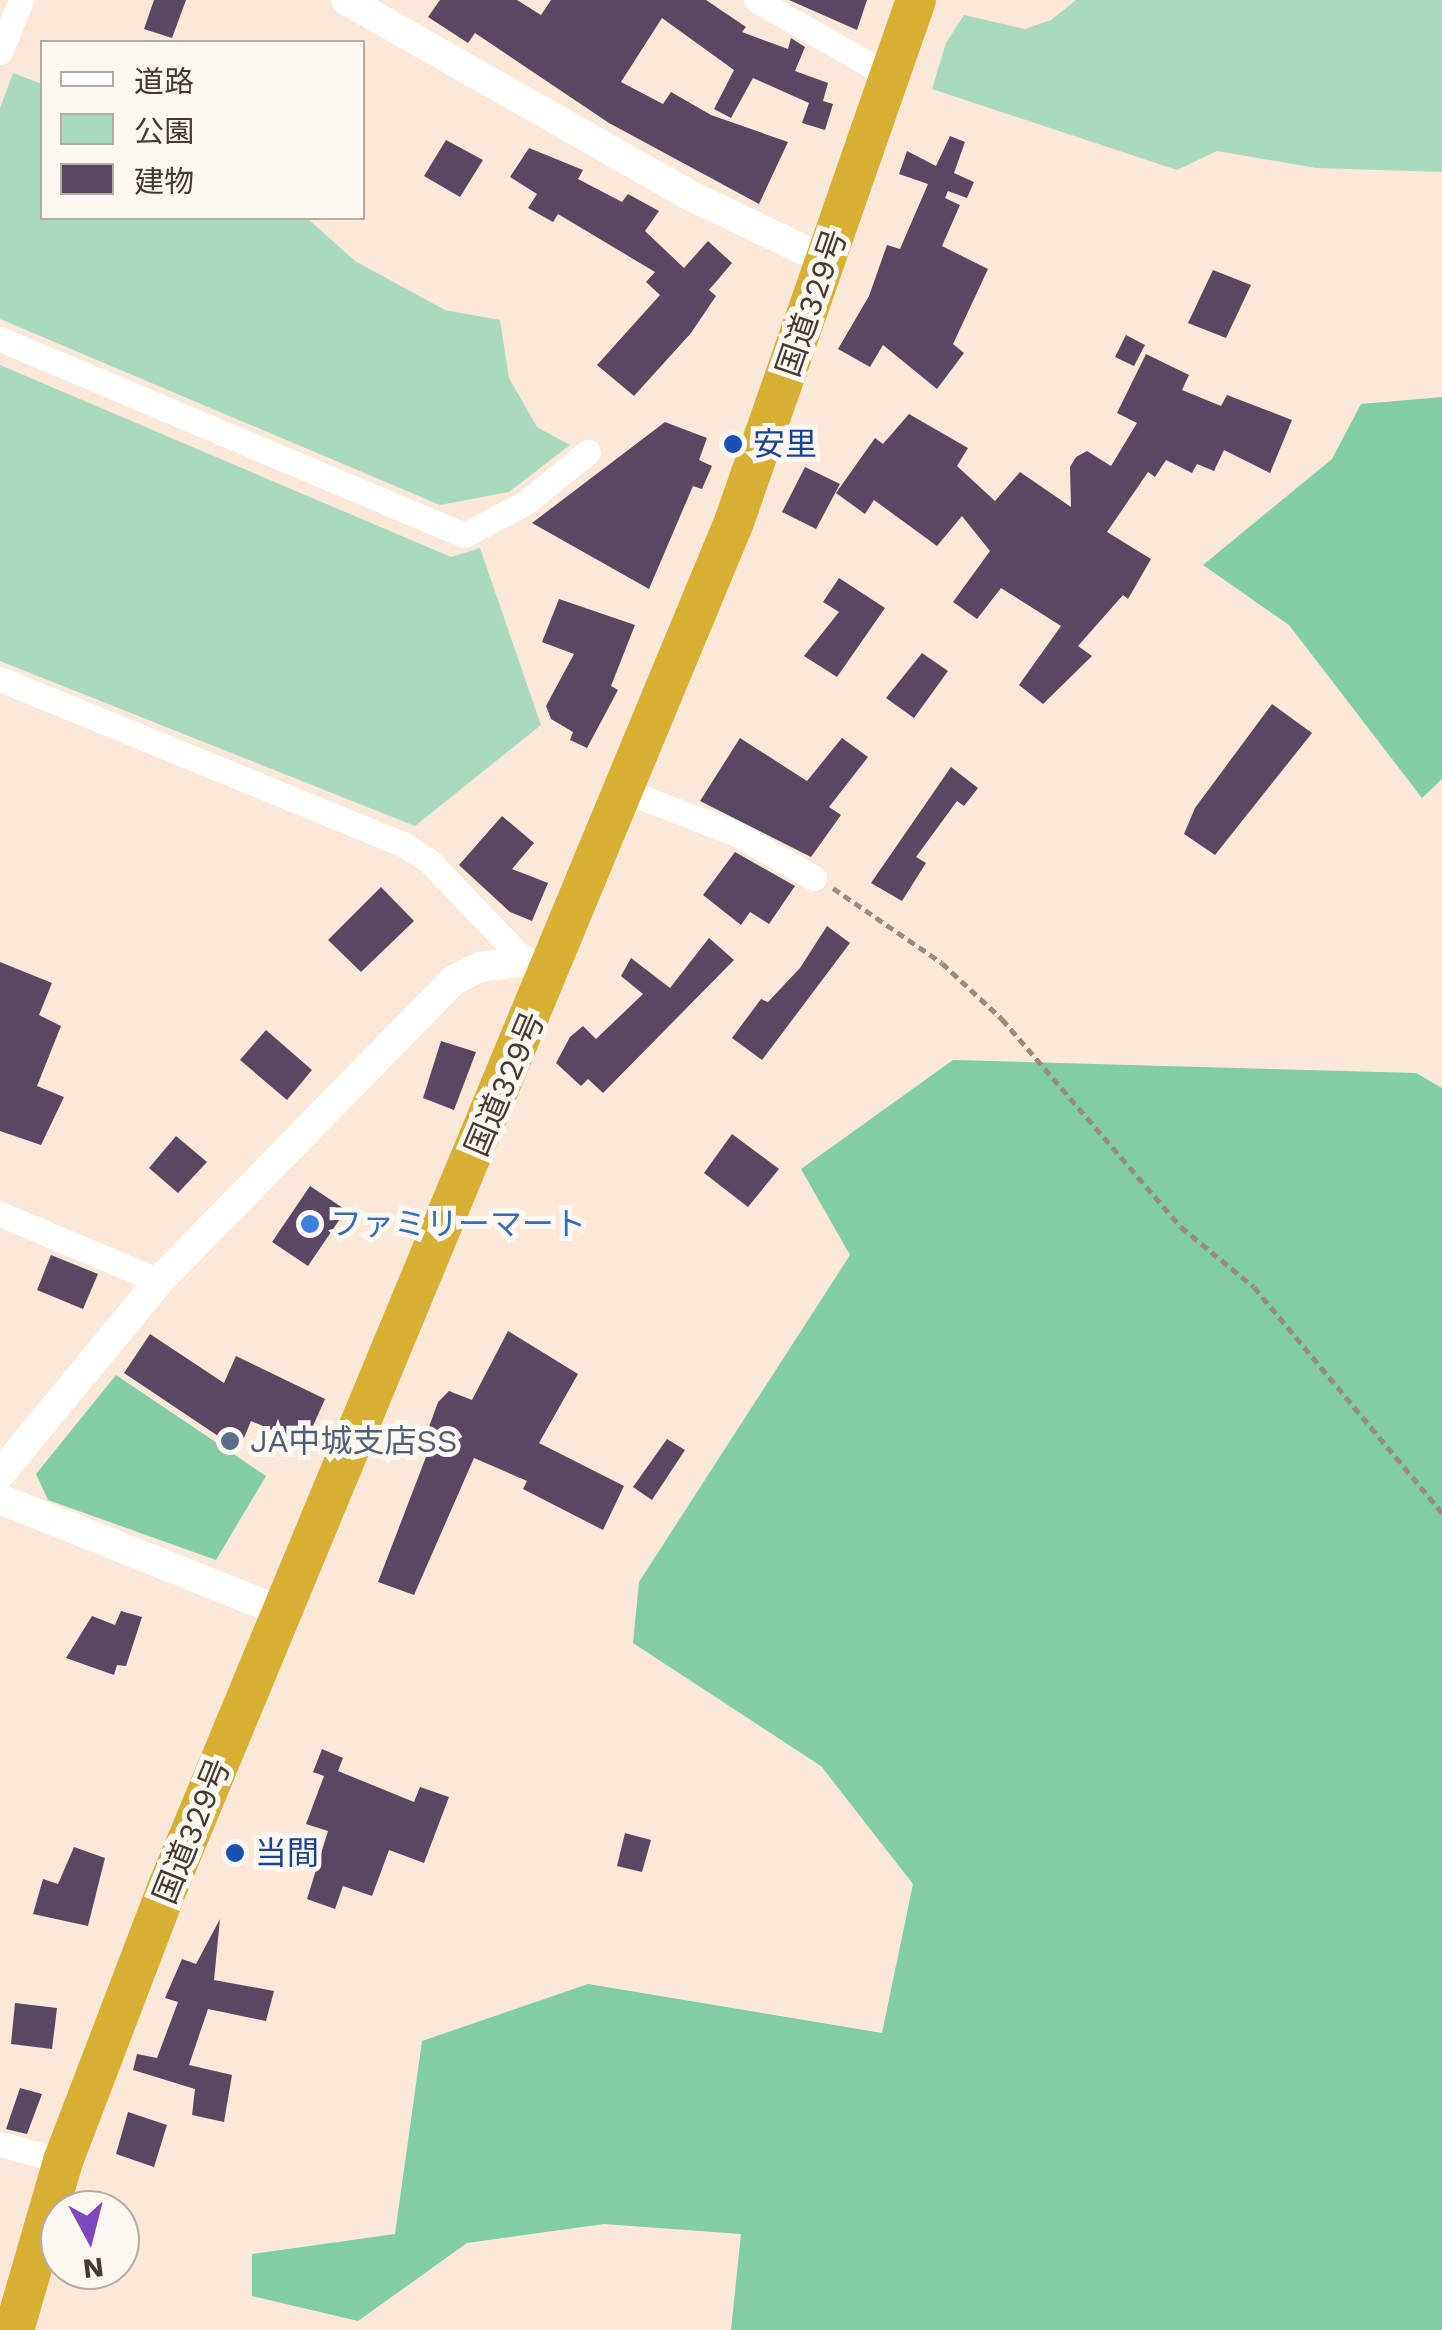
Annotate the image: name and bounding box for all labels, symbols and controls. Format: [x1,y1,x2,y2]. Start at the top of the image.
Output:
legend [40,40,365,220]
text: 道路 [134,64,194,99]
text: 公園 [134,114,194,149]
text: 建物 [134,164,194,199]
street label: 国道329号 [769,224,855,382]
place label: 安里 [753,425,817,463]
marker: 安里 [722,433,744,455]
street label: 国道329号 [457,1006,553,1162]
place label: ファミリーマート [330,1205,586,1243]
marker: ファミリーマート [299,1213,321,1235]
place label: JA中城支店SS [250,1422,458,1460]
marker: JA中城支店SS [219,1430,241,1452]
street label: 国道329号 [146,1753,238,1909]
place label: 当間 [255,1834,319,1872]
marker: 当間 [224,1842,246,1864]
north arrow [40,2190,140,2290]
text: N [81,2251,106,2286]

